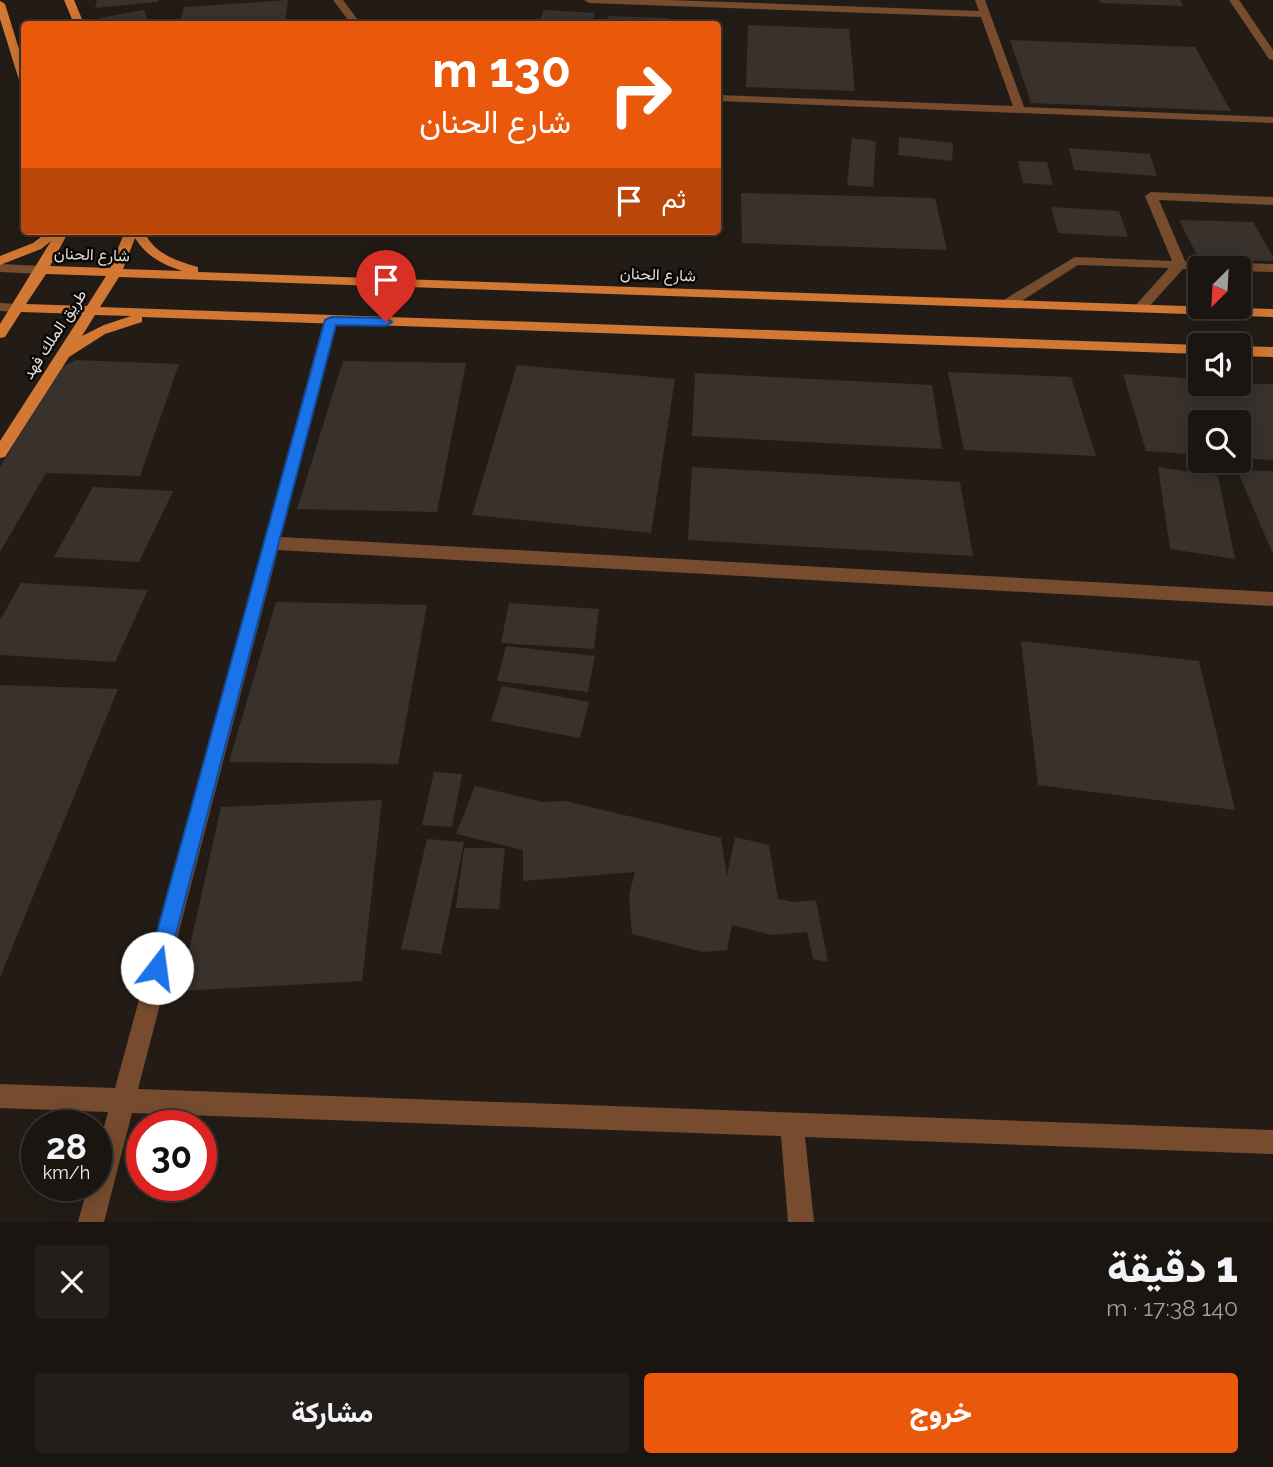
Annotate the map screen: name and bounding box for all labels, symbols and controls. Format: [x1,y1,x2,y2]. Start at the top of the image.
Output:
text: 130 m [432,41,571,98]
icon: right [595,49,686,140]
text: شارع الحنان [419,103,571,140]
icon: arrive [610,182,648,220]
text: ثم [662,184,686,214]
street label: شارع الحنان [54,244,130,267]
pin [356,250,416,322]
north arrow [1188,256,1251,318]
map controls [1188,256,1251,473]
icon: arrive [367,261,405,299]
street label: شارع الحنان [620,264,696,287]
street label: طريق الملك فهد [18,286,91,383]
button: sound [1188,333,1251,396]
button: search [1188,410,1251,473]
position arrow [120,931,194,1005]
speed limit sign: 30 [126,1110,217,1201]
text: 28 [46,1126,87,1167]
text: km/h [43,1162,90,1183]
text: 1 دقيقة [1107,1243,1238,1292]
button: close [35,1245,109,1319]
text: 140 m · 17:38 [1106,1294,1238,1321]
button: مشاركة [35,1373,630,1453]
button: خروج [644,1373,1238,1453]

